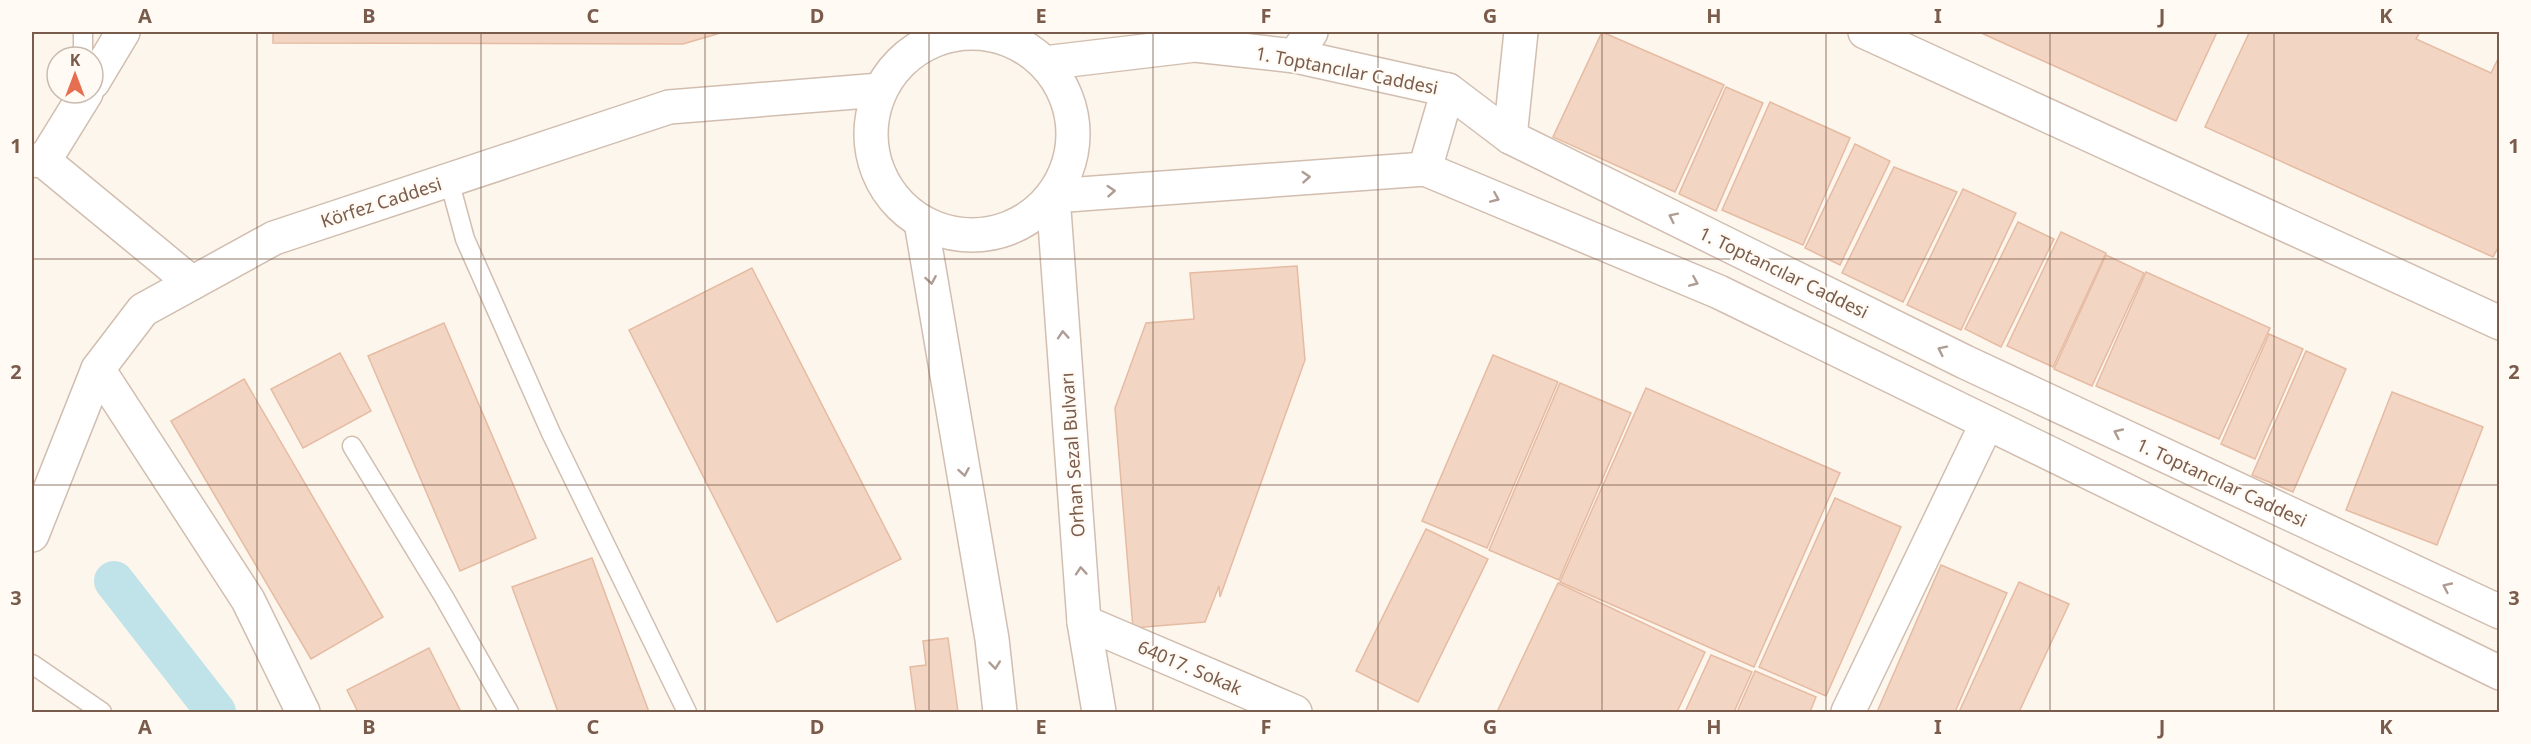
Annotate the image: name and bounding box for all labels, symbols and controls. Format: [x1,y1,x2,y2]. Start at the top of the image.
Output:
text: A [138,2,152,29]
text: B [362,2,376,29]
text: C [587,2,600,29]
text: D [810,2,824,29]
text: E [1035,2,1047,29]
text: F [1261,2,1271,29]
text: G [1483,2,1497,29]
text: H [1706,2,1722,29]
text: I [1934,2,1942,29]
text: J [2157,2,2165,29]
text: K [2379,2,2393,29]
street label: 1. Toptancılar Caddesi [1254,41,1440,99]
north arrow [45,45,105,105]
text: K [70,49,81,71]
text: 1 [10,132,22,159]
text: 1 [2508,132,2520,159]
street label: Körfez Caddesi [317,171,445,233]
one-way arrow [1301,171,1310,184]
one-way arrow [1107,185,1116,198]
one-way arrow [1488,191,1499,203]
one-way arrow [1668,213,1679,225]
street label: 1. Toptancılar Caddesi [1695,221,1873,323]
one-way arrow [924,275,937,285]
one-way arrow [1688,275,1699,287]
one-way arrow [1057,330,1070,339]
one-way arrow [1937,346,1948,357]
text: 2 [10,358,22,385]
text: 2 [2508,358,2520,385]
street label: Orhan Sezal Bulvarı [1054,372,1090,538]
one-way arrow [2113,429,2124,441]
street label: 1. Toptancılar Caddesi [2133,432,2311,532]
one-way arrow [957,467,970,477]
one-way arrow [1075,567,1088,576]
one-way arrow [2442,583,2453,595]
text: 3 [10,584,22,611]
text: 3 [2508,584,2520,611]
street label: 64017. Sokak [1134,634,1246,700]
one-way arrow [988,660,1001,669]
text: A [138,713,152,740]
text: B [362,713,376,740]
text: C [587,713,600,740]
text: D [810,713,824,740]
text: E [1035,713,1047,740]
text: F [1261,713,1271,740]
text: G [1483,713,1497,740]
text: H [1706,713,1722,740]
text: I [1934,713,1942,740]
text: J [2157,713,2165,740]
text: K [2379,713,2393,740]

